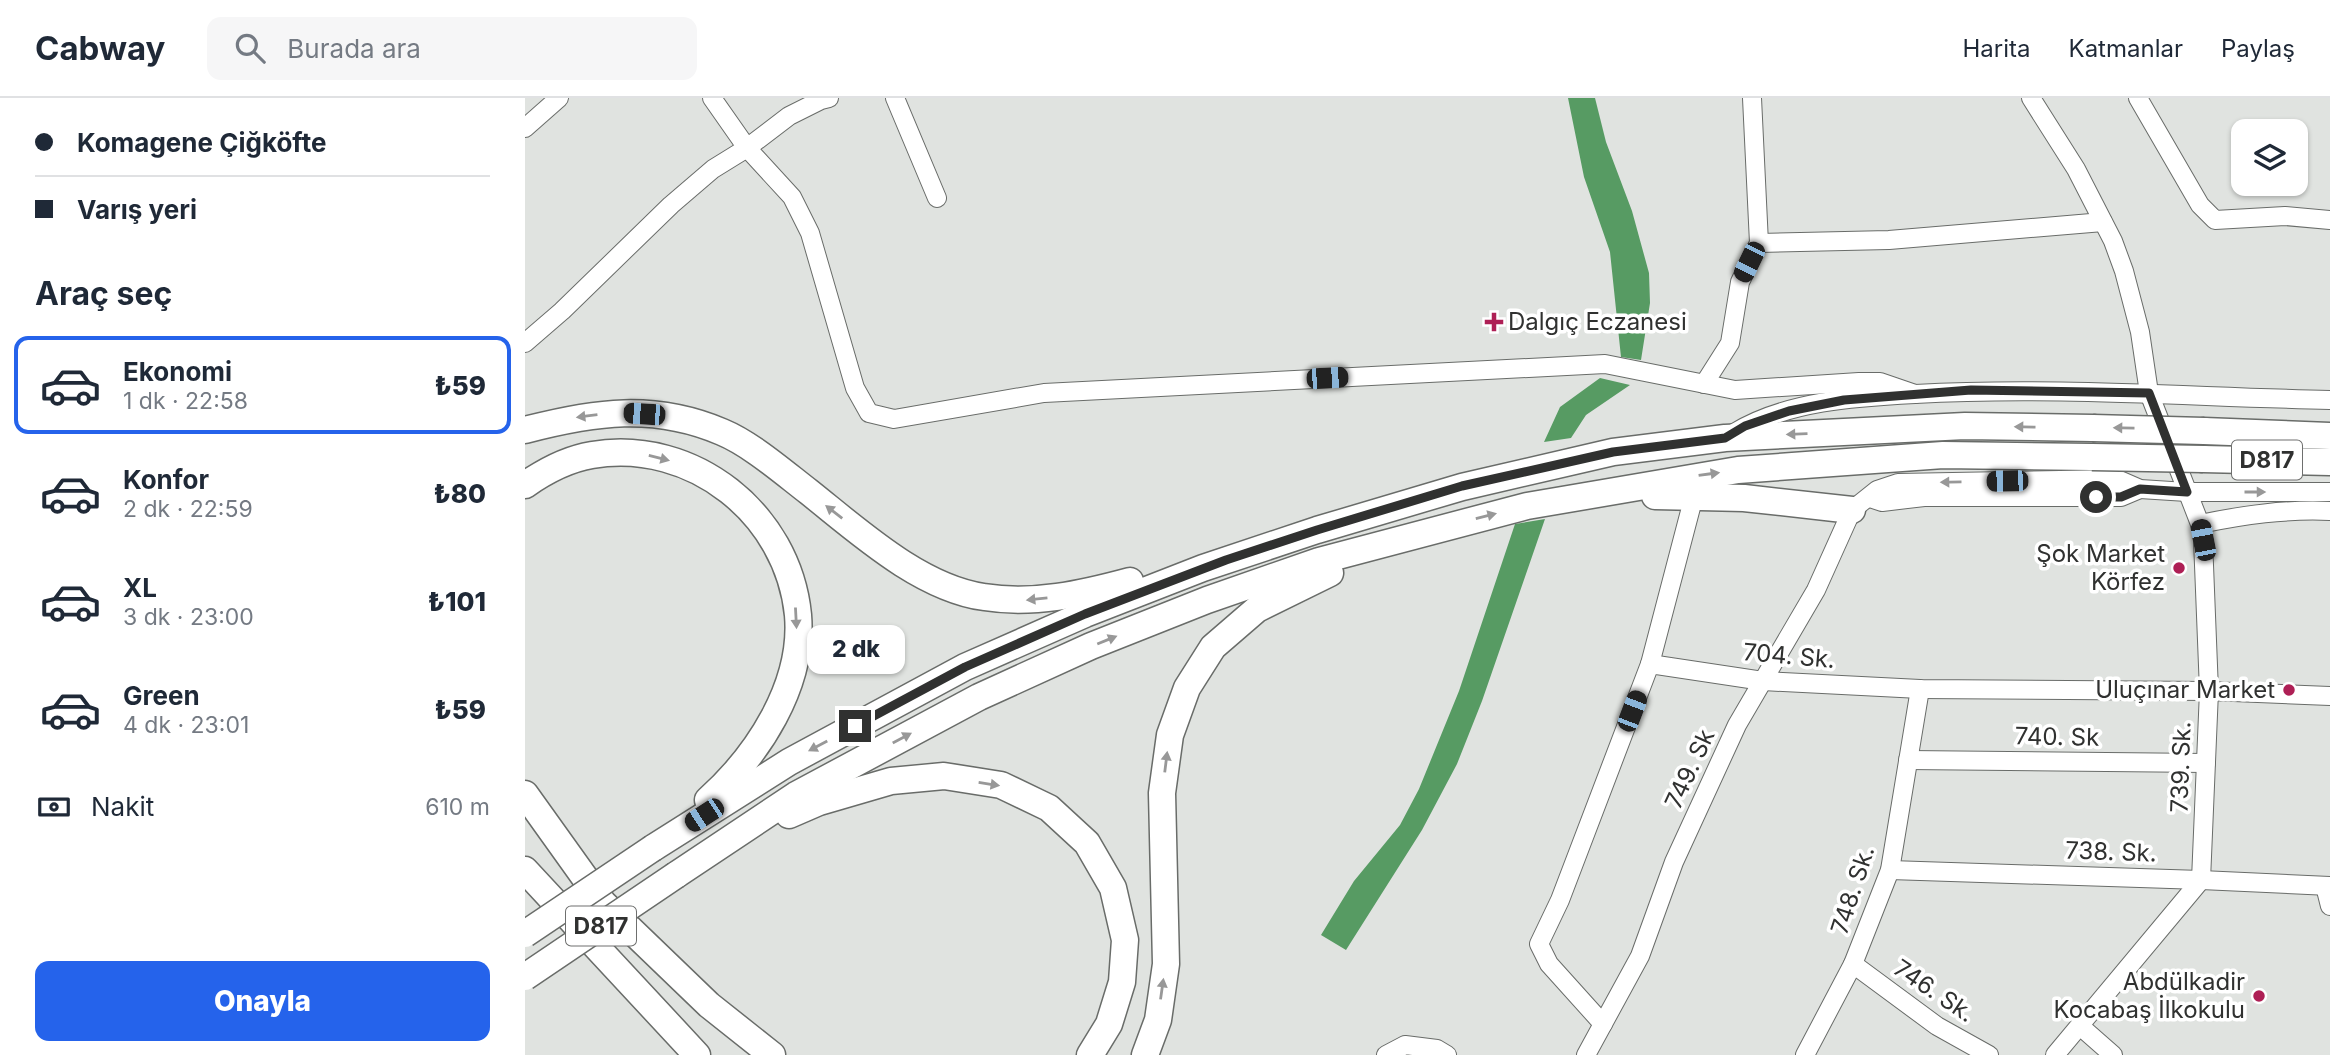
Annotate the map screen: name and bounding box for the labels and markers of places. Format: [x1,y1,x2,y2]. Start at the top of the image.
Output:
place label: Dalgıç Eczanesi [1508,307,1687,336]
marker: Dalgıç Eczanesi [1486,314,1502,330]
place label: Şok Market Körfez [2036,539,2165,596]
marker: Şok Market Körfez [2171,560,2187,576]
place label: Uluçınar Market [2095,675,2275,704]
marker: Uluçınar Market [2281,682,2297,698]
place label: Abdülkadir Kocabaş İlkokulu [2054,967,2245,1024]
marker: Abdülkadir Kocabaş İlkokulu [2251,988,2267,1004]

